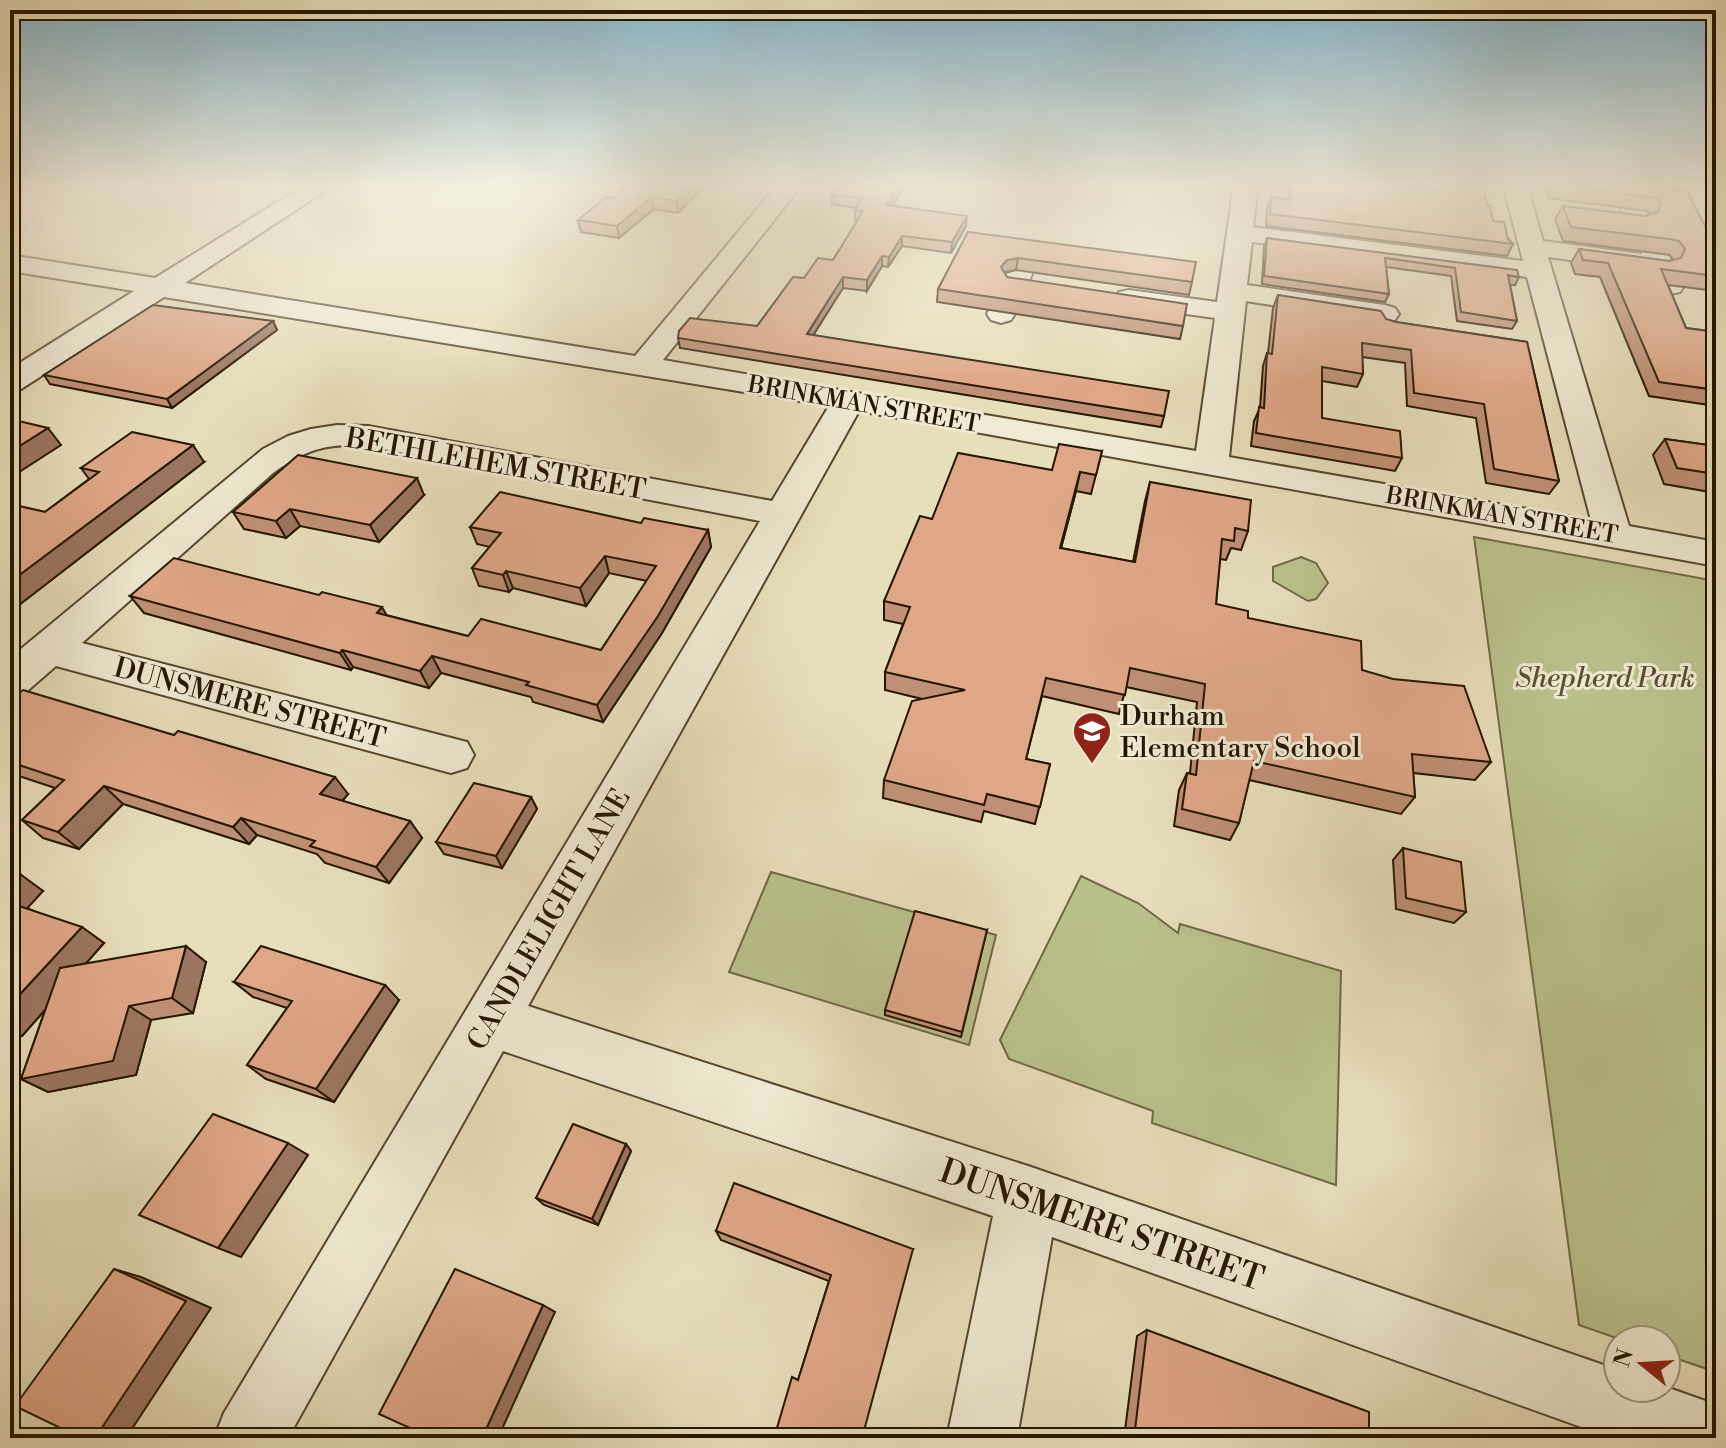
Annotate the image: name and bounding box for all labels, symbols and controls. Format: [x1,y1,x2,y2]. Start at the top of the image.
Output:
street label: BRINKMAN STREET [744,370,982,440]
street label: BETHLEHEM STREET [342,421,648,508]
street label: BRINKMAN STREET [1382,481,1620,551]
street label: DUNSMERE STREET [110,650,389,757]
park label: Shepherd Park [1515,661,1695,696]
place label: Durham Elementary School [1120,699,1361,766]
school or university icon: Durham Elementary School [1071,710,1113,765]
street label: CANDLELIGHT LANE [460,783,639,1057]
street label: DUNSMERE STREET [934,1151,1269,1301]
north arrow [1602,1324,1682,1404]
text: N [1609,1345,1640,1371]

